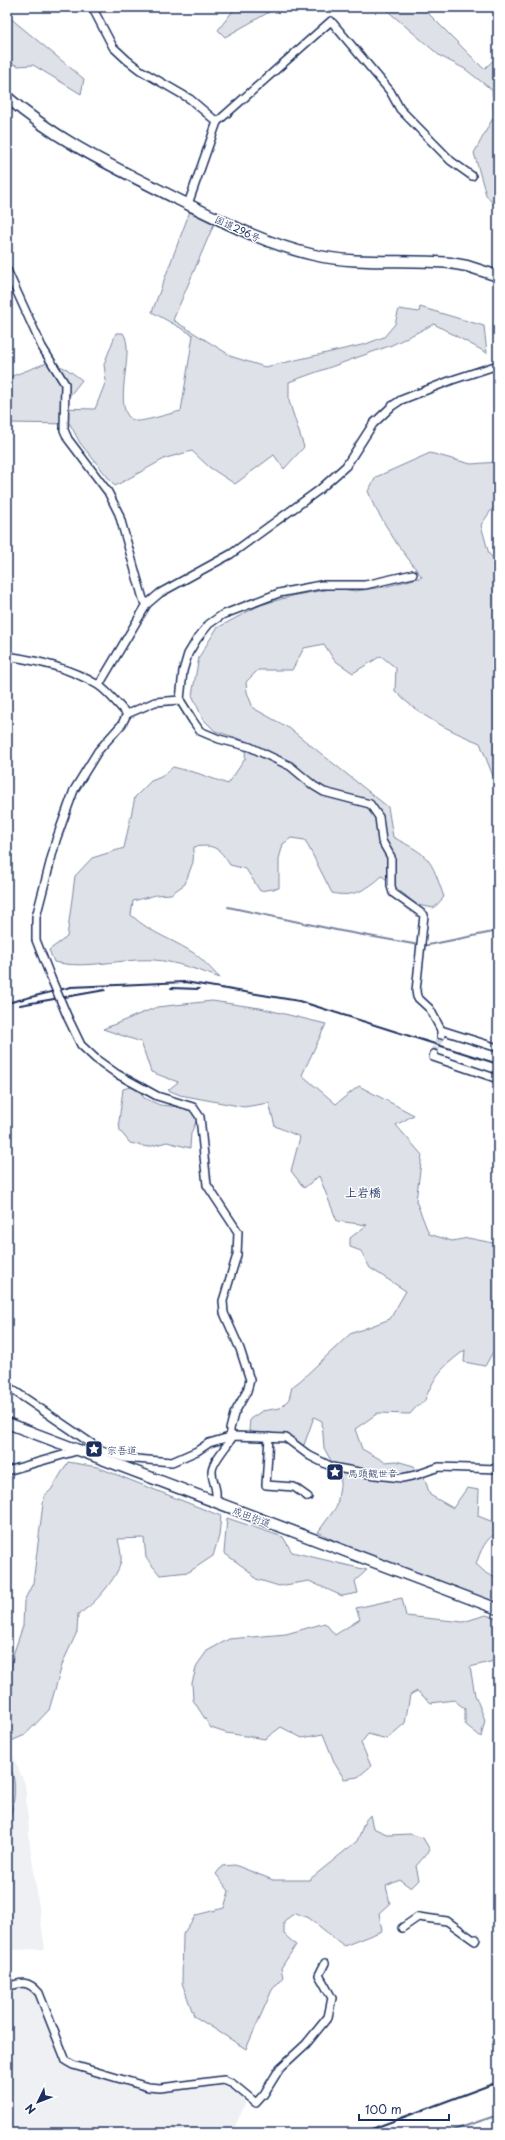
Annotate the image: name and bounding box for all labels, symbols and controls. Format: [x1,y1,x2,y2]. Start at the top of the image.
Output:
street label: 国道296号 [213,211,263,245]
district label: 上岩橋 [345,1183,381,1201]
place icon: 宗吾道 [84,1439,104,1459]
place label: 宗吾道 [107,1442,137,1457]
place icon: 馬頭観世音 [325,1462,345,1482]
place label: 馬頭観世音 [348,1465,398,1480]
street label: 成田街道 [231,1502,273,1530]
north arrow [18,2082,58,2122]
scale bar [359,2096,449,2122]
text: N [21,2100,40,2118]
text: 100 m [365,2100,402,2118]

